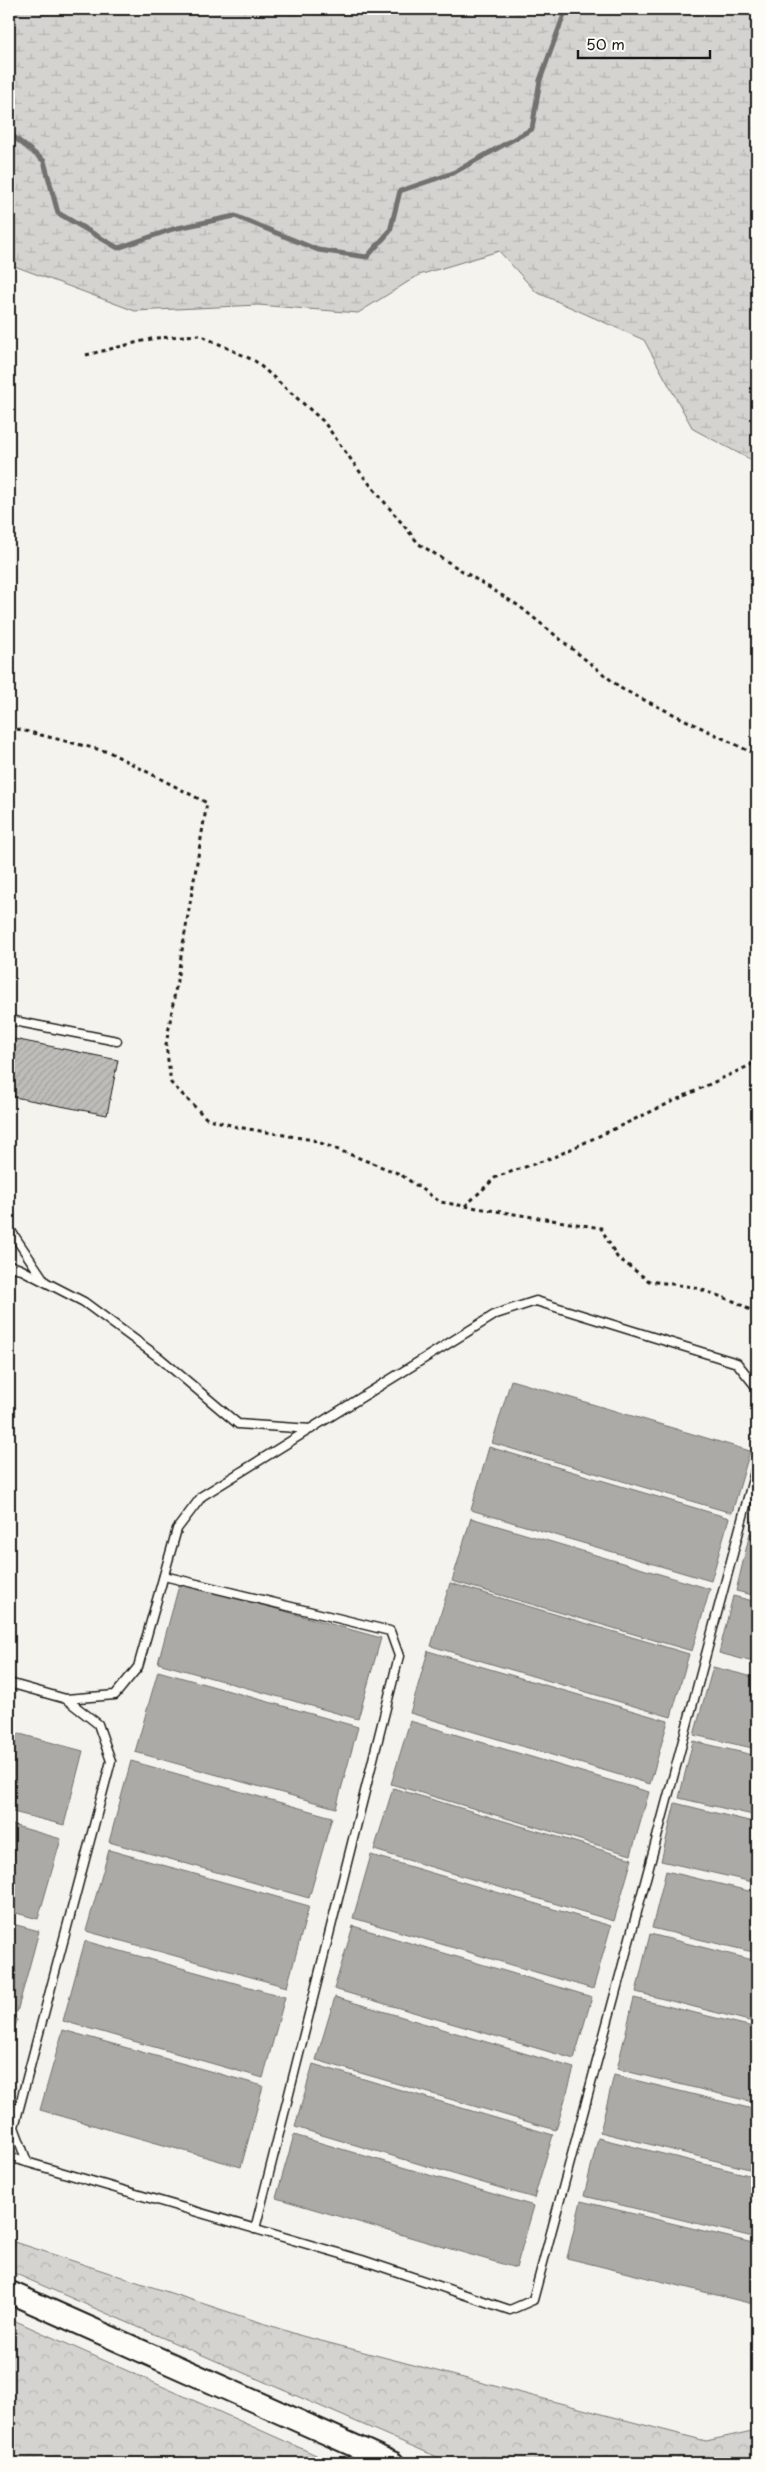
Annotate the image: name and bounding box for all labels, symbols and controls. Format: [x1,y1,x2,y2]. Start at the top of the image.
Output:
scale bar [578,28,711,60]
text: 50 m [586,32,625,55]

